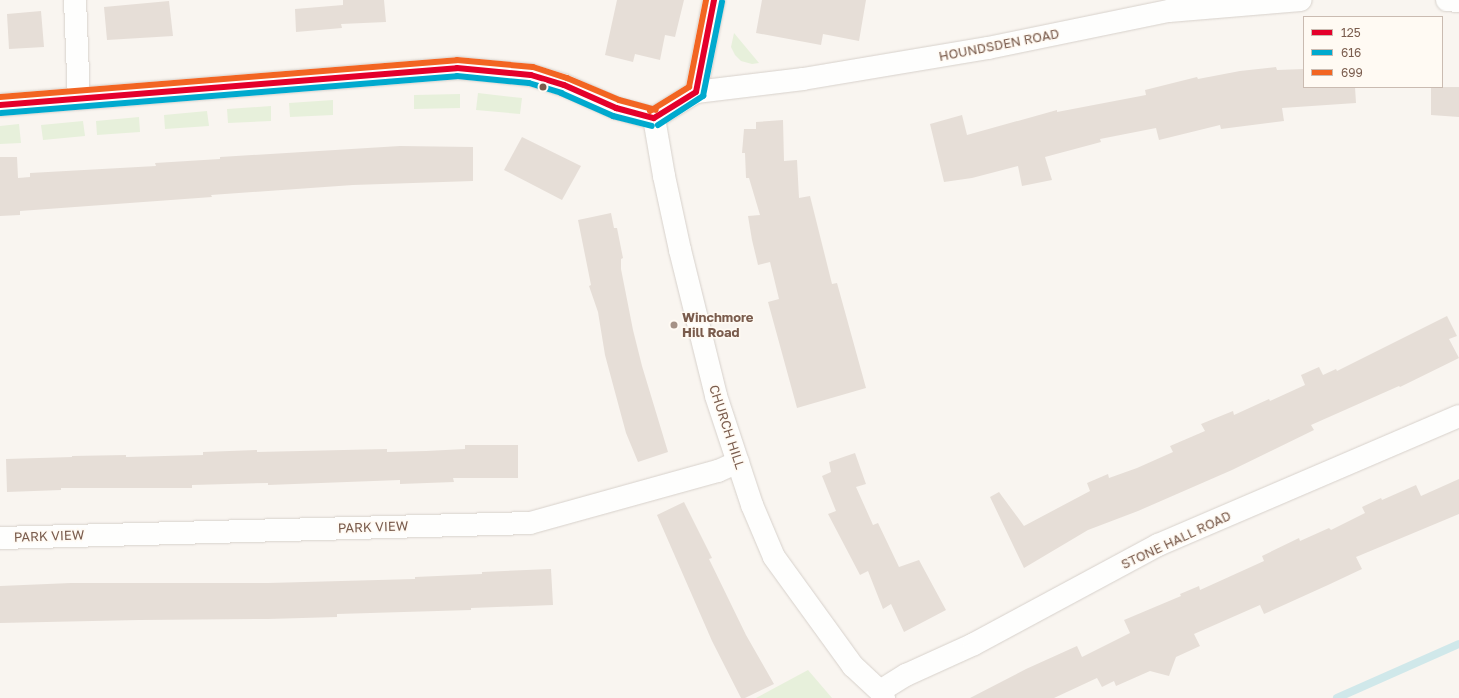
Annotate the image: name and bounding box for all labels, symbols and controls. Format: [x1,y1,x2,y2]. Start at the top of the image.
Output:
legend [1303,16,1443,88]
text: 125 [1341,25,1361,40]
street label: HOUNDSDEN ROAD [937,26,1061,64]
text: 616 [1341,45,1361,60]
text: 699 [1341,65,1363,80]
unlabelled marker [538,82,548,92]
place label: Winchmore Hill Road [682,310,753,341]
marker: Winchmore Hill Road [669,320,679,330]
street label: CHURCH HILL [706,383,748,471]
street label: STONE HALL ROAD [1119,508,1233,572]
street label: PARK VIEW [338,518,408,536]
street label: PARK VIEW [14,527,84,545]

